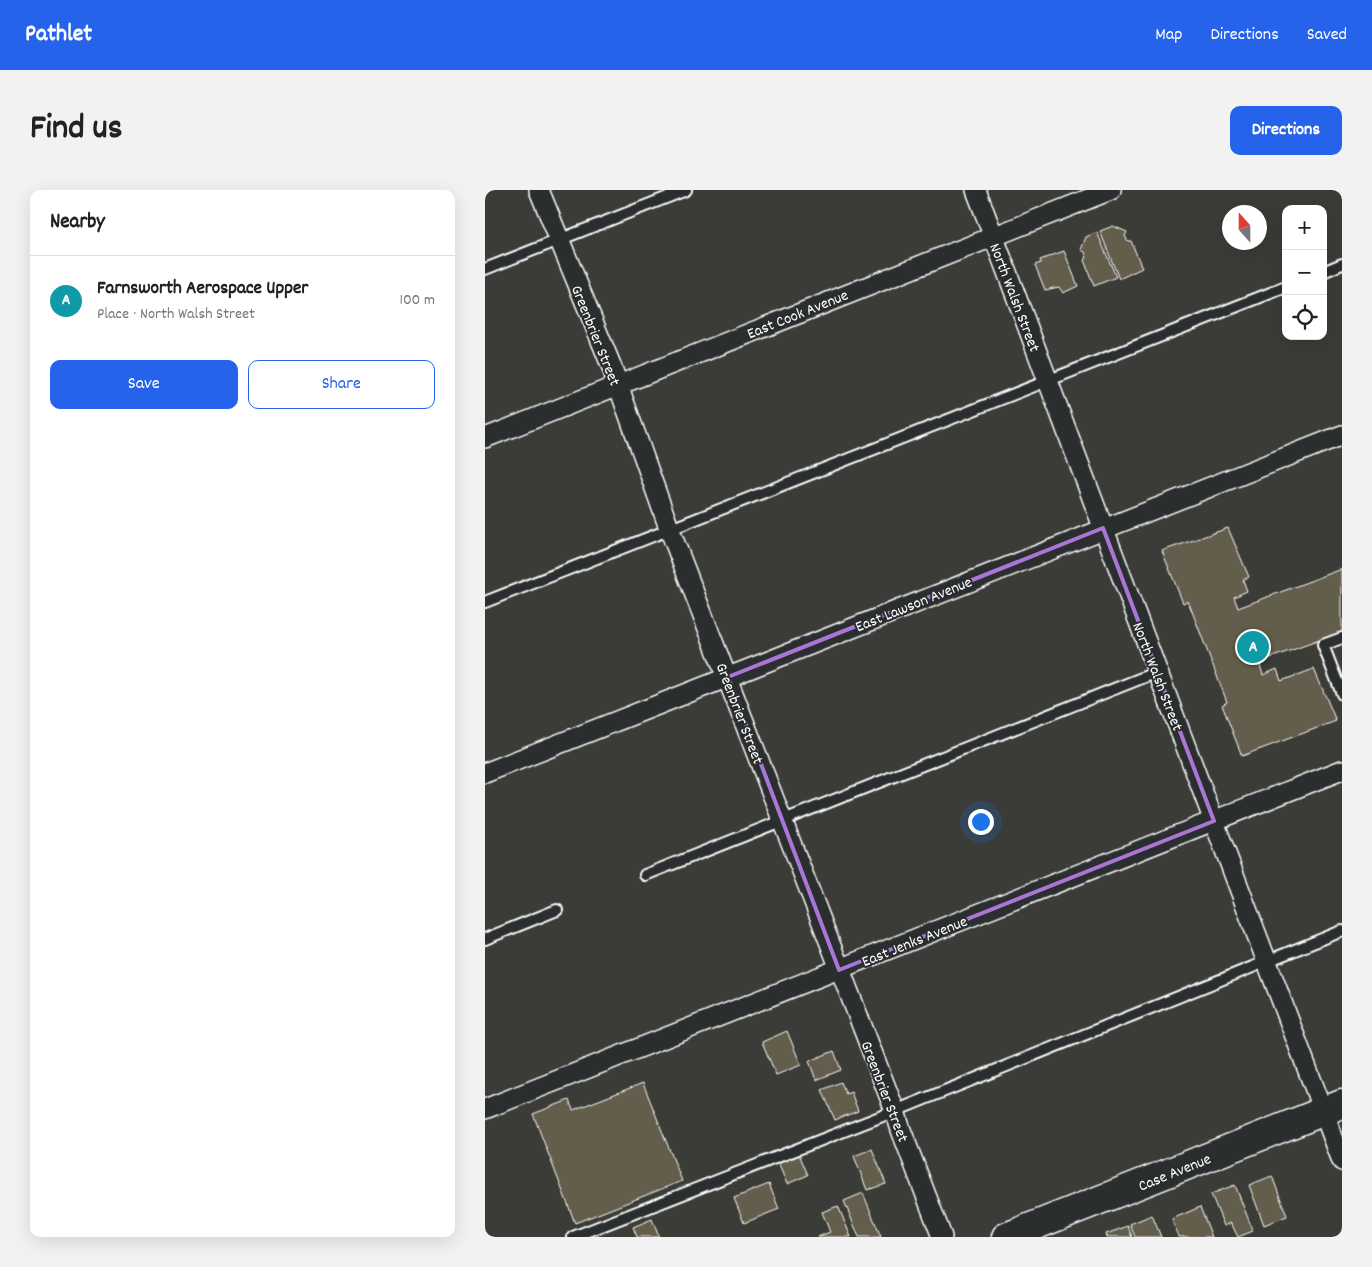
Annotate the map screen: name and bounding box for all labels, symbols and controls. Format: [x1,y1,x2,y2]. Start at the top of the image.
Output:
text: Pathlet [25,18,92,52]
text: Map [1155,23,1182,48]
text: Directions [1210,23,1279,48]
text: Saved [1307,23,1347,48]
text: Find us [30,105,122,155]
button: Directions [1230,106,1342,155]
north arrow [1222,205,1267,250]
map controls [1282,205,1327,340]
button: + [1282,205,1327,250]
text: Nearby [50,208,105,238]
street label: North Walsh Street [982,240,1045,356]
button: − [1282,250,1327,295]
text: Farnsworth Aerospace Upper [97,276,308,303]
street label: Greenbrier Street [564,282,625,390]
street label: East Cook Avenue [744,285,852,346]
text: A [62,289,70,312]
text: 100 m [399,289,435,312]
button: locate [1282,295,1327,340]
text: Place · North Walsh Street [97,303,255,326]
button: Save [50,360,238,409]
button: Share [248,360,435,409]
street label: East Lawson Avenue [852,571,976,639]
street label: North Walsh Street [1125,619,1188,735]
pin: A [1237,628,1269,666]
street label: Greenbrier Street [709,660,769,768]
your location [968,809,994,835]
street label: East Jenks Avenue [859,911,971,974]
street label: Greenbrier Street [854,1038,914,1146]
street label: Case Avenue [1135,1148,1215,1198]

